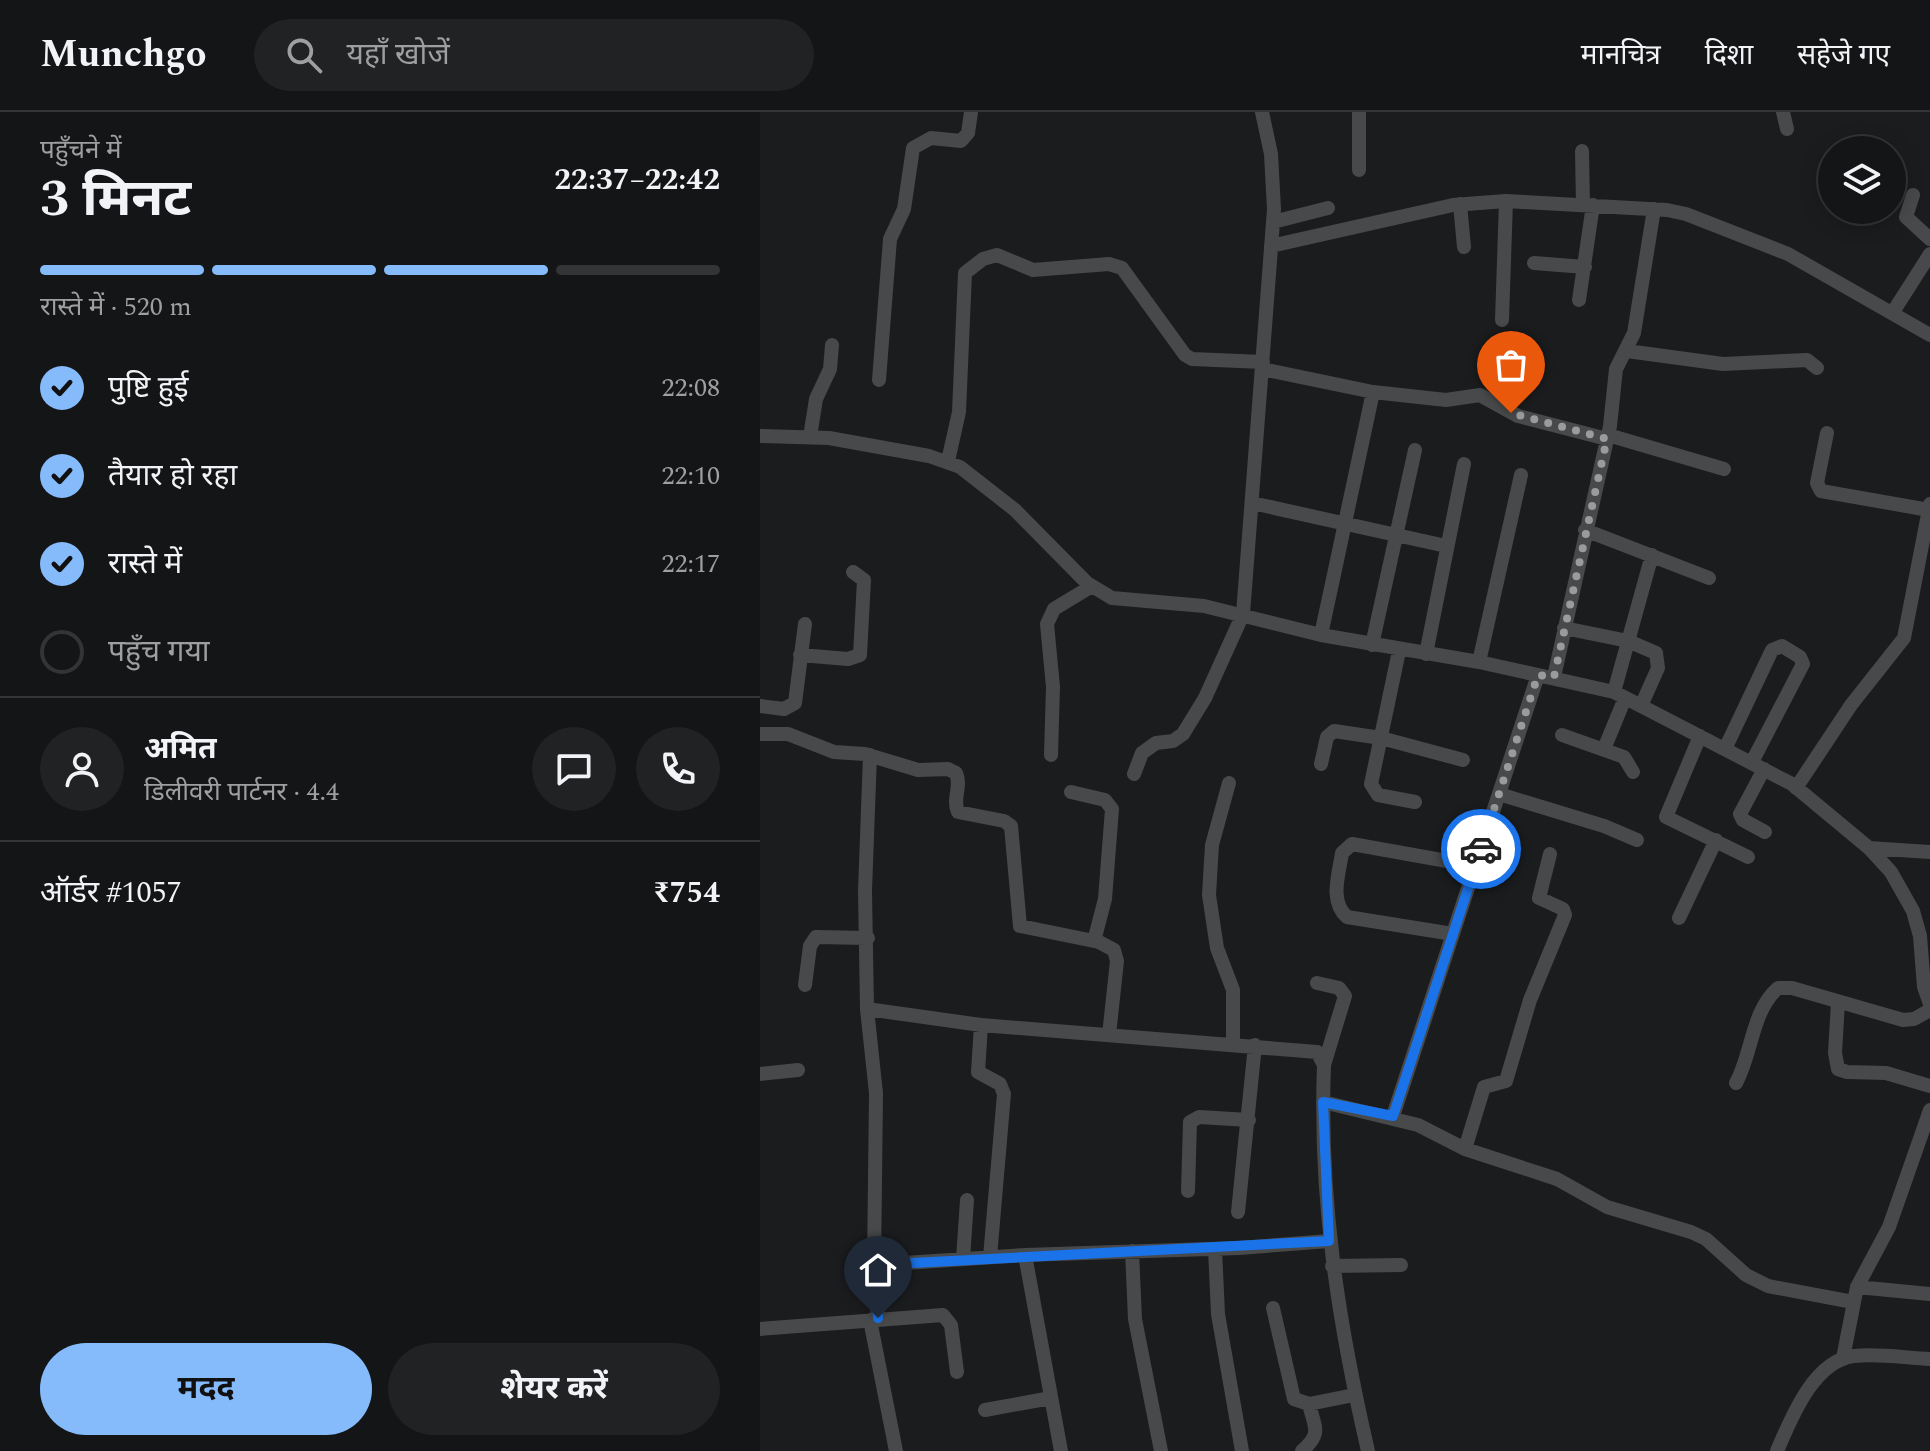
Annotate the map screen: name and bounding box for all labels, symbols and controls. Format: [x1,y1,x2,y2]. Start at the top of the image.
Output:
search box [254,19,814,91]
text: Munchgo [40,26,206,84]
text: यहाँ खोजें [346,32,450,78]
icon: search [282,33,326,77]
text: मानचित्र [1581,34,1661,77]
text: दिशा [1705,34,1753,77]
text: सहेजे गए [1797,34,1890,77]
text: पहुँचने में [40,130,122,170]
map controls [1818,136,1906,224]
button: layers [1818,136,1906,224]
text: 22:37–22:42 [554,157,720,203]
text: 3 मिनट [40,160,191,239]
text: रास्ते में · 520 m [40,287,192,327]
pin [1477,331,1545,413]
icon: bag [1489,343,1533,387]
text: पुष्टि हुई [108,365,189,411]
icon: check [40,366,84,410]
text: 22:08 [661,368,720,408]
text: तैयार हो रहा [108,453,237,499]
icon: check [40,454,84,498]
text: 22:10 [661,456,720,496]
text: रास्ते में [108,541,182,587]
icon: check [40,542,84,586]
text: 22:17 [661,544,720,584]
text: पहुँच गया [108,629,210,675]
text: अमित [144,726,217,772]
button: person [40,727,124,811]
button: chat [532,727,616,811]
button: phone [636,727,720,811]
text: डिलीवरी पार्टनर · 4.4 [144,772,339,812]
courier [1441,809,1521,889]
icon: car [1459,827,1503,871]
text: ऑर्डर #1057 [40,870,182,916]
text: ₹754 [653,870,720,916]
pin [844,1236,912,1318]
icon: home [856,1248,900,1292]
button: मदद [40,1343,372,1435]
button: शेयर करें [388,1343,720,1435]

